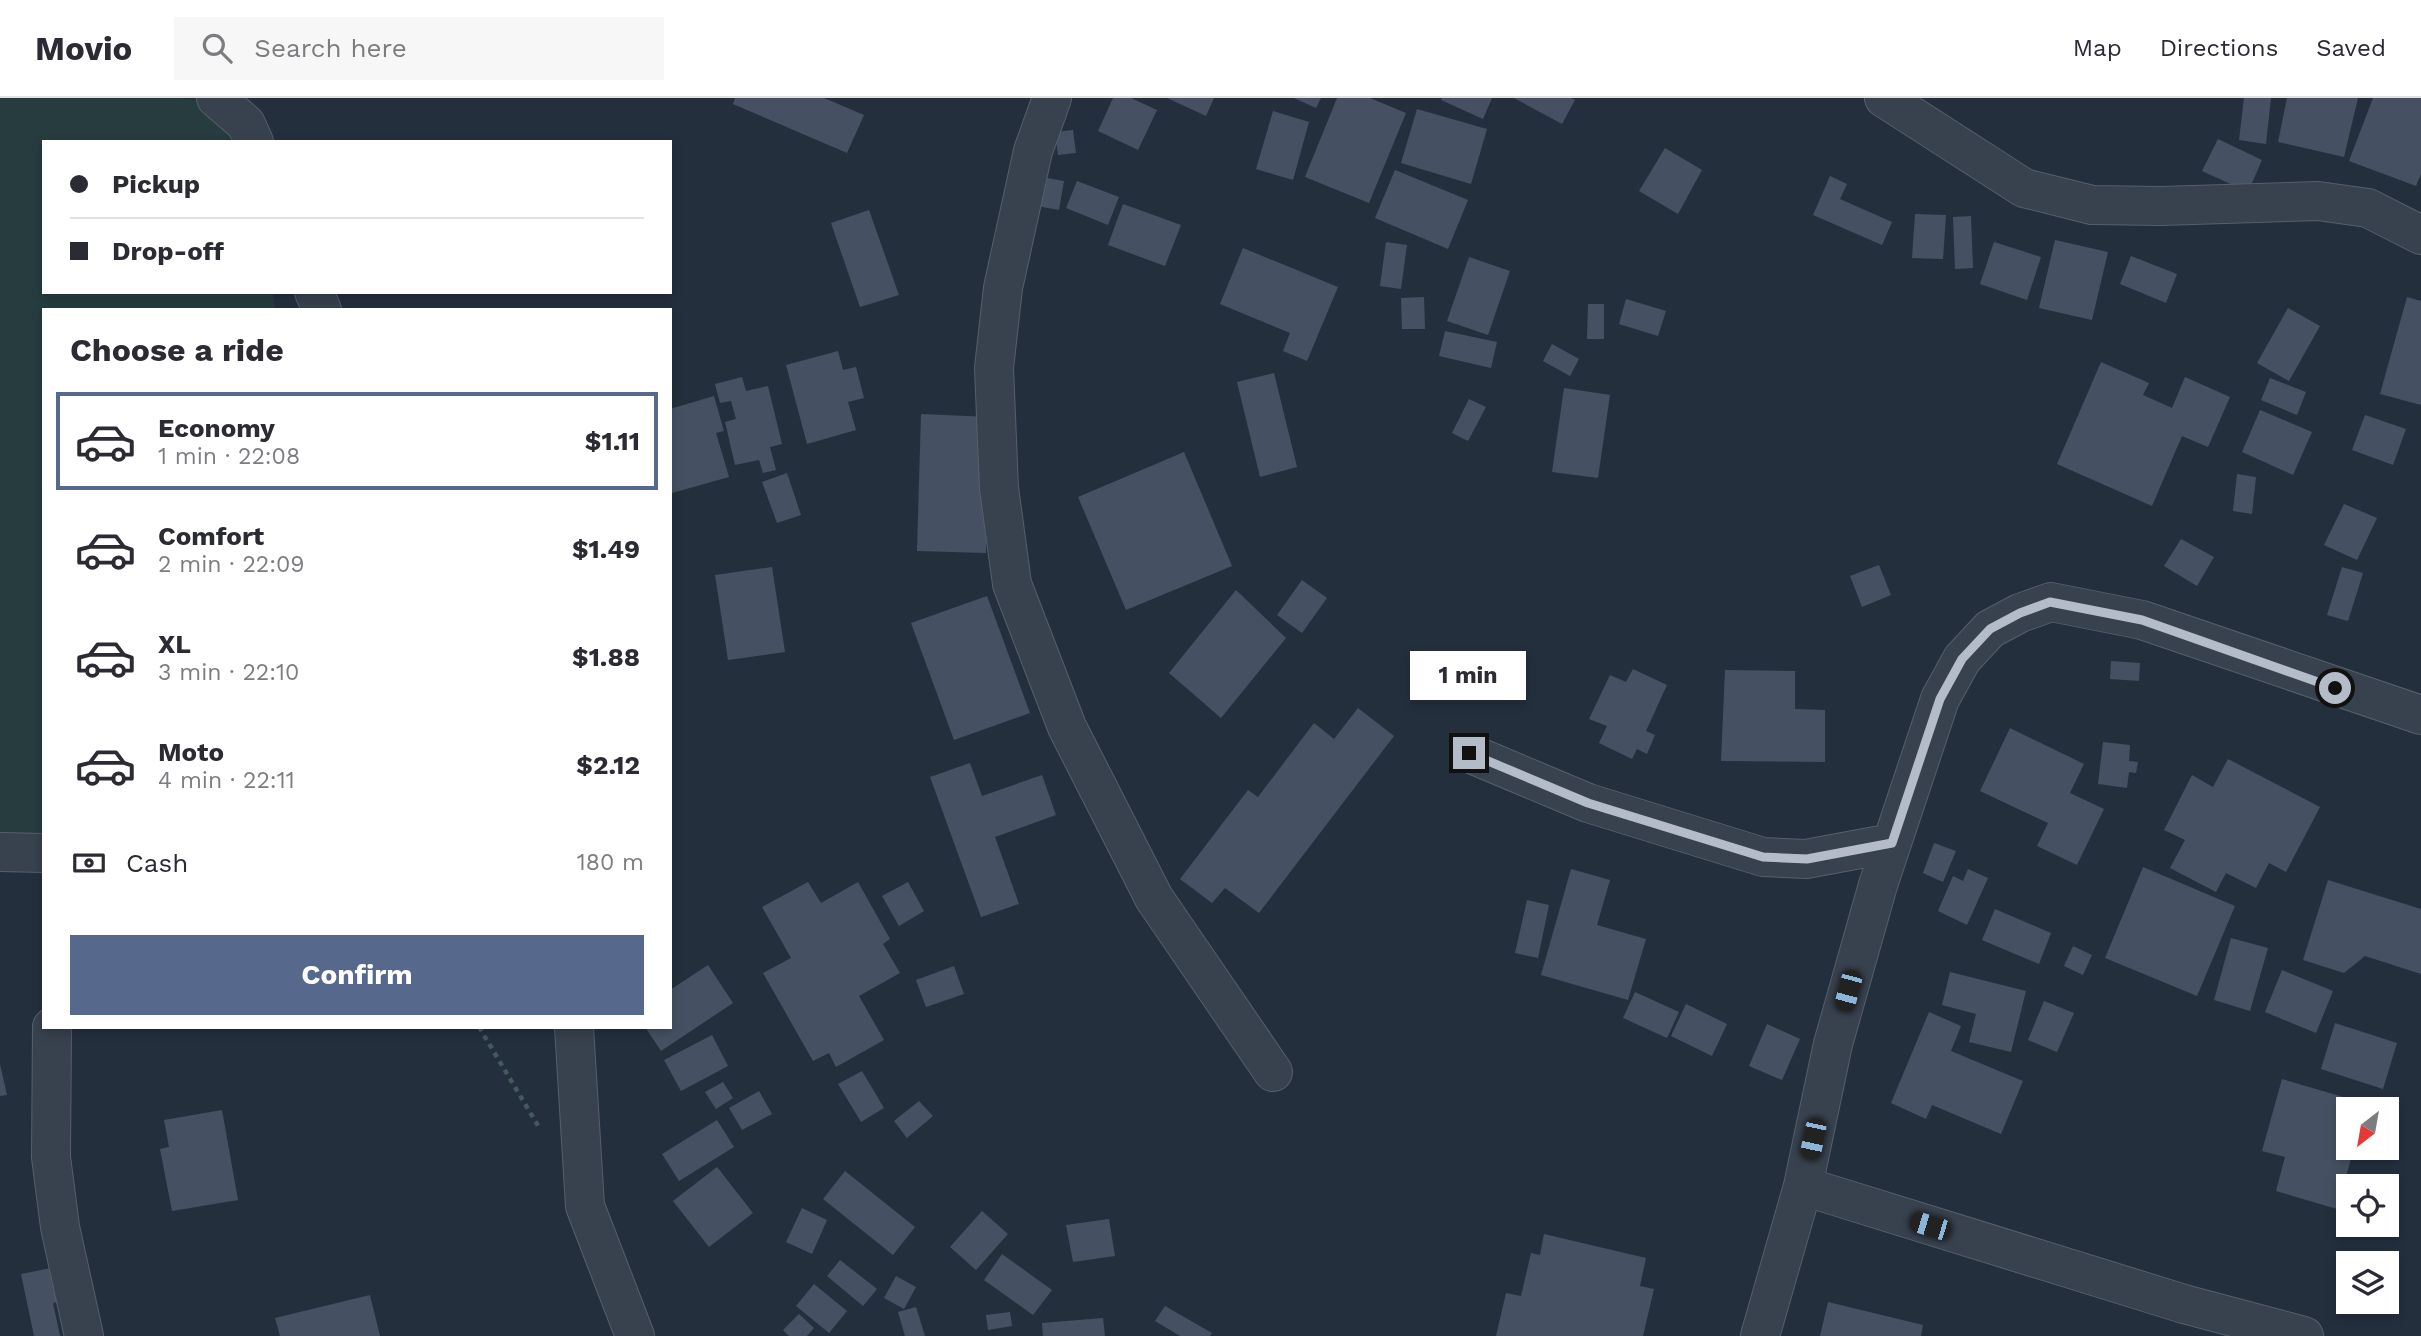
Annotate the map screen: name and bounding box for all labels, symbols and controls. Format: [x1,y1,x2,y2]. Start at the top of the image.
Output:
search box [174,17,664,80]
text: Movio [35,29,132,68]
icon: search [198,29,236,67]
text: Search here [254,33,407,63]
text: Map [2073,34,2122,62]
text: Directions [2160,34,2278,62]
text: Saved [2316,34,2386,62]
text: Pickup [112,169,200,199]
text: Drop-off [112,236,224,266]
text: Choose a ride [70,331,284,369]
icon: car [74,410,137,473]
text: Economy [158,413,275,443]
text: $1.11 [585,426,640,456]
text: 1 min · 22:08 [158,443,300,470]
icon: car [74,518,137,581]
text: Comfort [158,521,264,551]
text: $1.49 [572,534,640,564]
text: 2 min · 22:09 [158,551,305,578]
icon: car [74,626,137,689]
text: XL [158,629,191,659]
text: $1.88 [572,642,640,672]
callout: 1 min [1411,652,1527,700]
text: 3 min · 22:10 [158,659,299,686]
text: 1 min [1438,662,1498,689]
route start [2319,672,2351,704]
icon: car [74,734,137,797]
text: Moto [158,737,224,767]
route end [1453,737,1485,769]
text: $2.12 [576,750,640,780]
text: 4 min · 22:11 [158,767,295,794]
icon: cash [70,844,108,882]
text: Cash [126,848,188,878]
text: 180 m [577,849,644,876]
button: Confirm [70,935,644,1015]
car [1833,968,1864,1014]
north arrow [2336,1097,2399,1160]
map controls [2336,1097,2399,1314]
car [1799,1116,1828,1162]
button: locate [2336,1174,2399,1237]
car [1907,1210,1954,1242]
button: layers [2336,1251,2399,1314]

